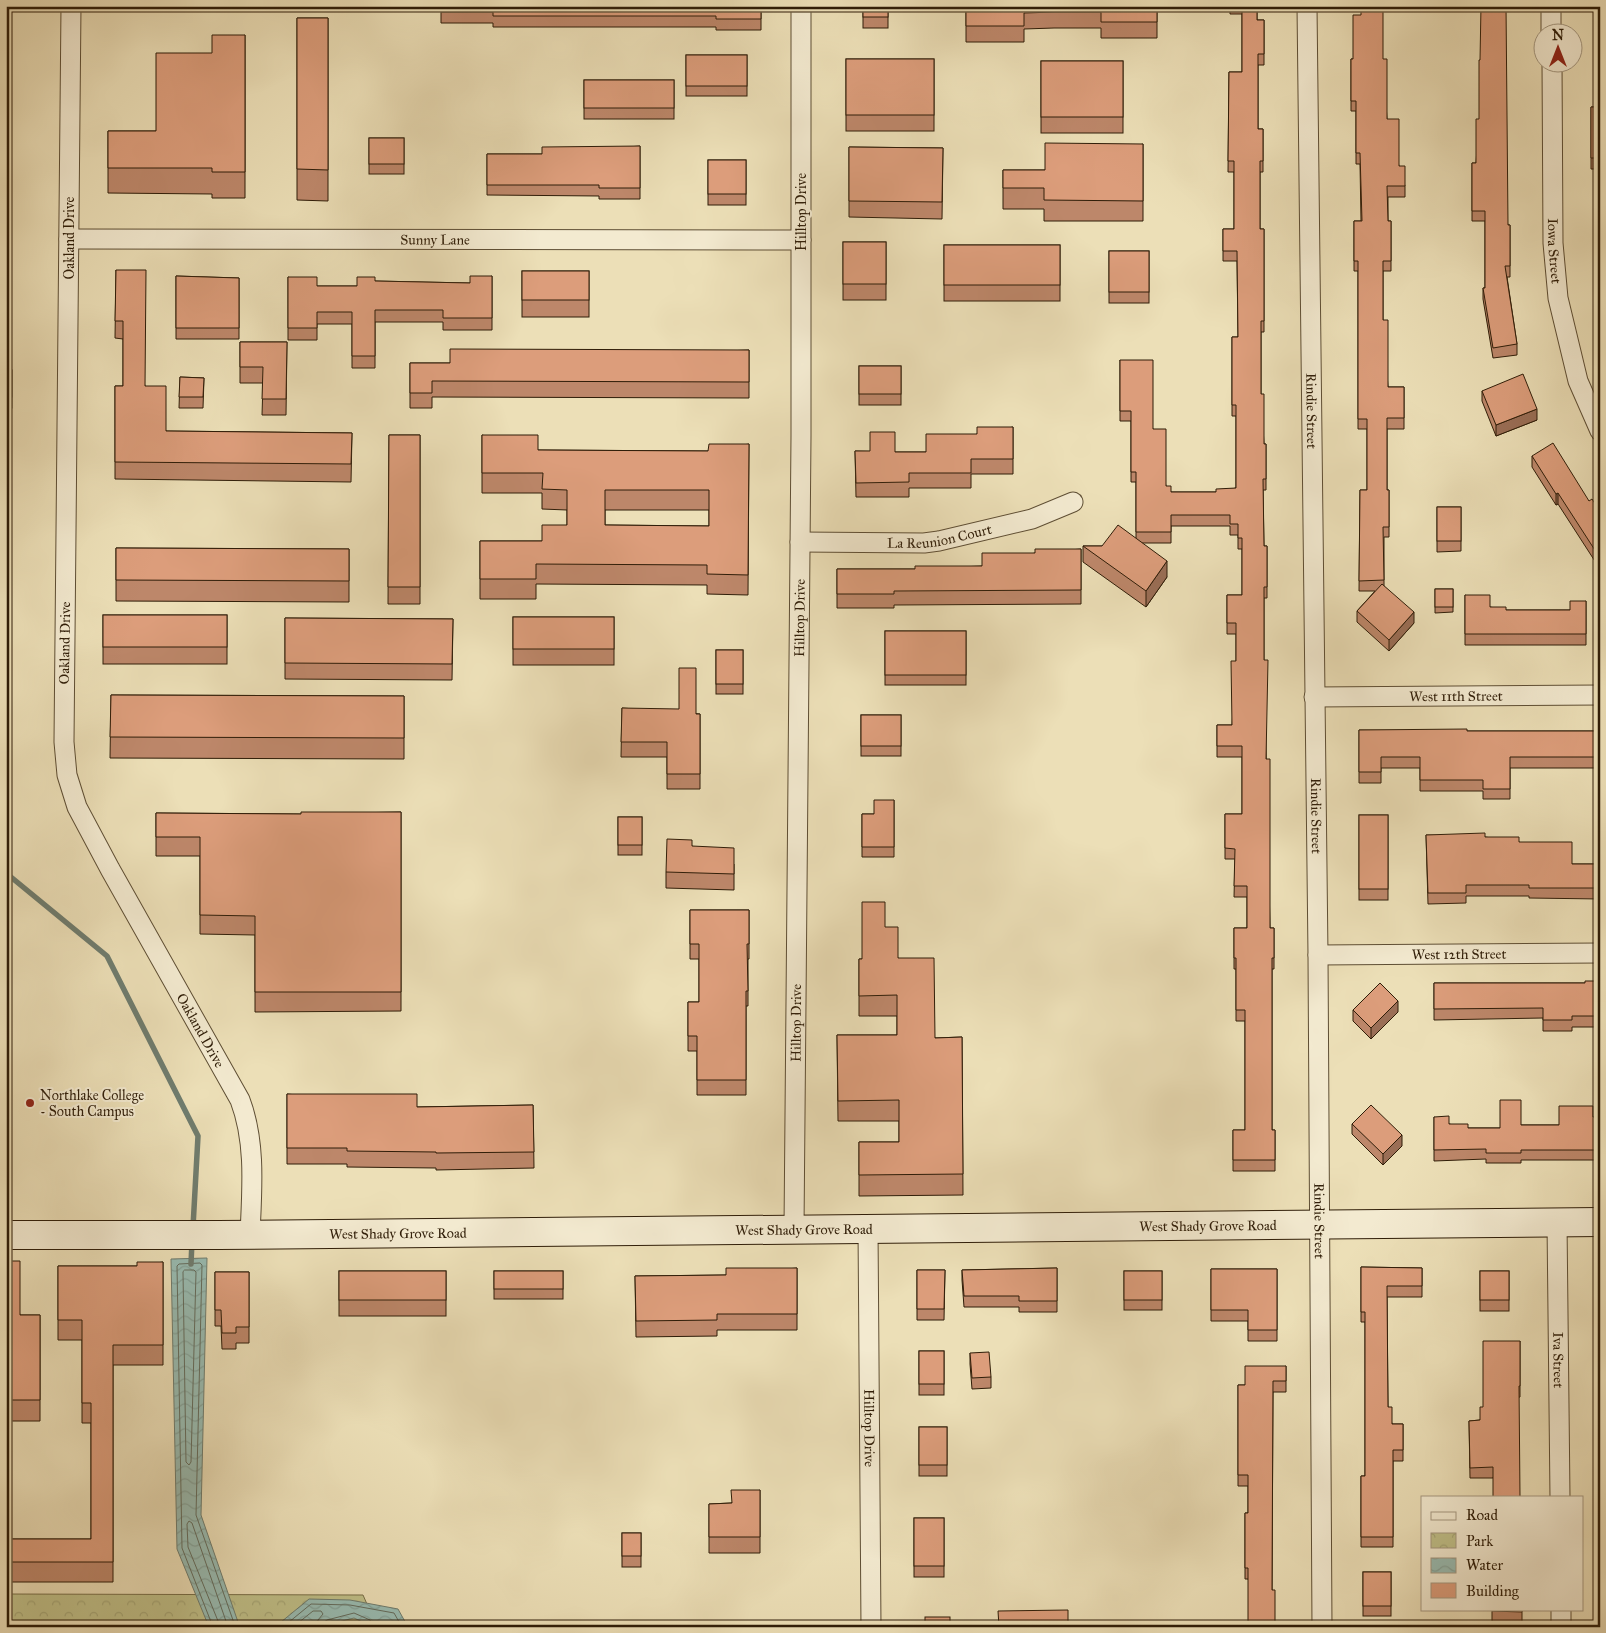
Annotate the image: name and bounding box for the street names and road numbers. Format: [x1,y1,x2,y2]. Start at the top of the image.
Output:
street label: Hilltop Drive [793,173,810,251]
street label: Oakland Drive [61,196,78,279]
street label: Iowa Street [1544,218,1565,284]
street label: Sunny Lane [400,231,470,248]
street label: Rindie Street [1303,373,1321,449]
street label: La Reunion Court [887,520,993,552]
street label: Hilltop Drive [791,579,808,657]
street label: Oakland Drive [56,601,74,685]
street label: West 11th Street [1409,687,1503,705]
street label: Rindie Street [1307,778,1325,854]
street label: West 12th Street [1412,945,1506,963]
street label: Hilltop Drive [787,984,805,1062]
street label: Oakland Drive [173,990,229,1071]
street label: Rindie Street [1311,1183,1328,1259]
street label: West Shady Grove Road [1139,1217,1277,1235]
street label: West Shady Grove Road [735,1220,873,1239]
street label: West Shady Grove Road [329,1224,467,1242]
street label: Iva Street [1550,1332,1567,1388]
street label: Hilltop Drive [861,1389,878,1467]

